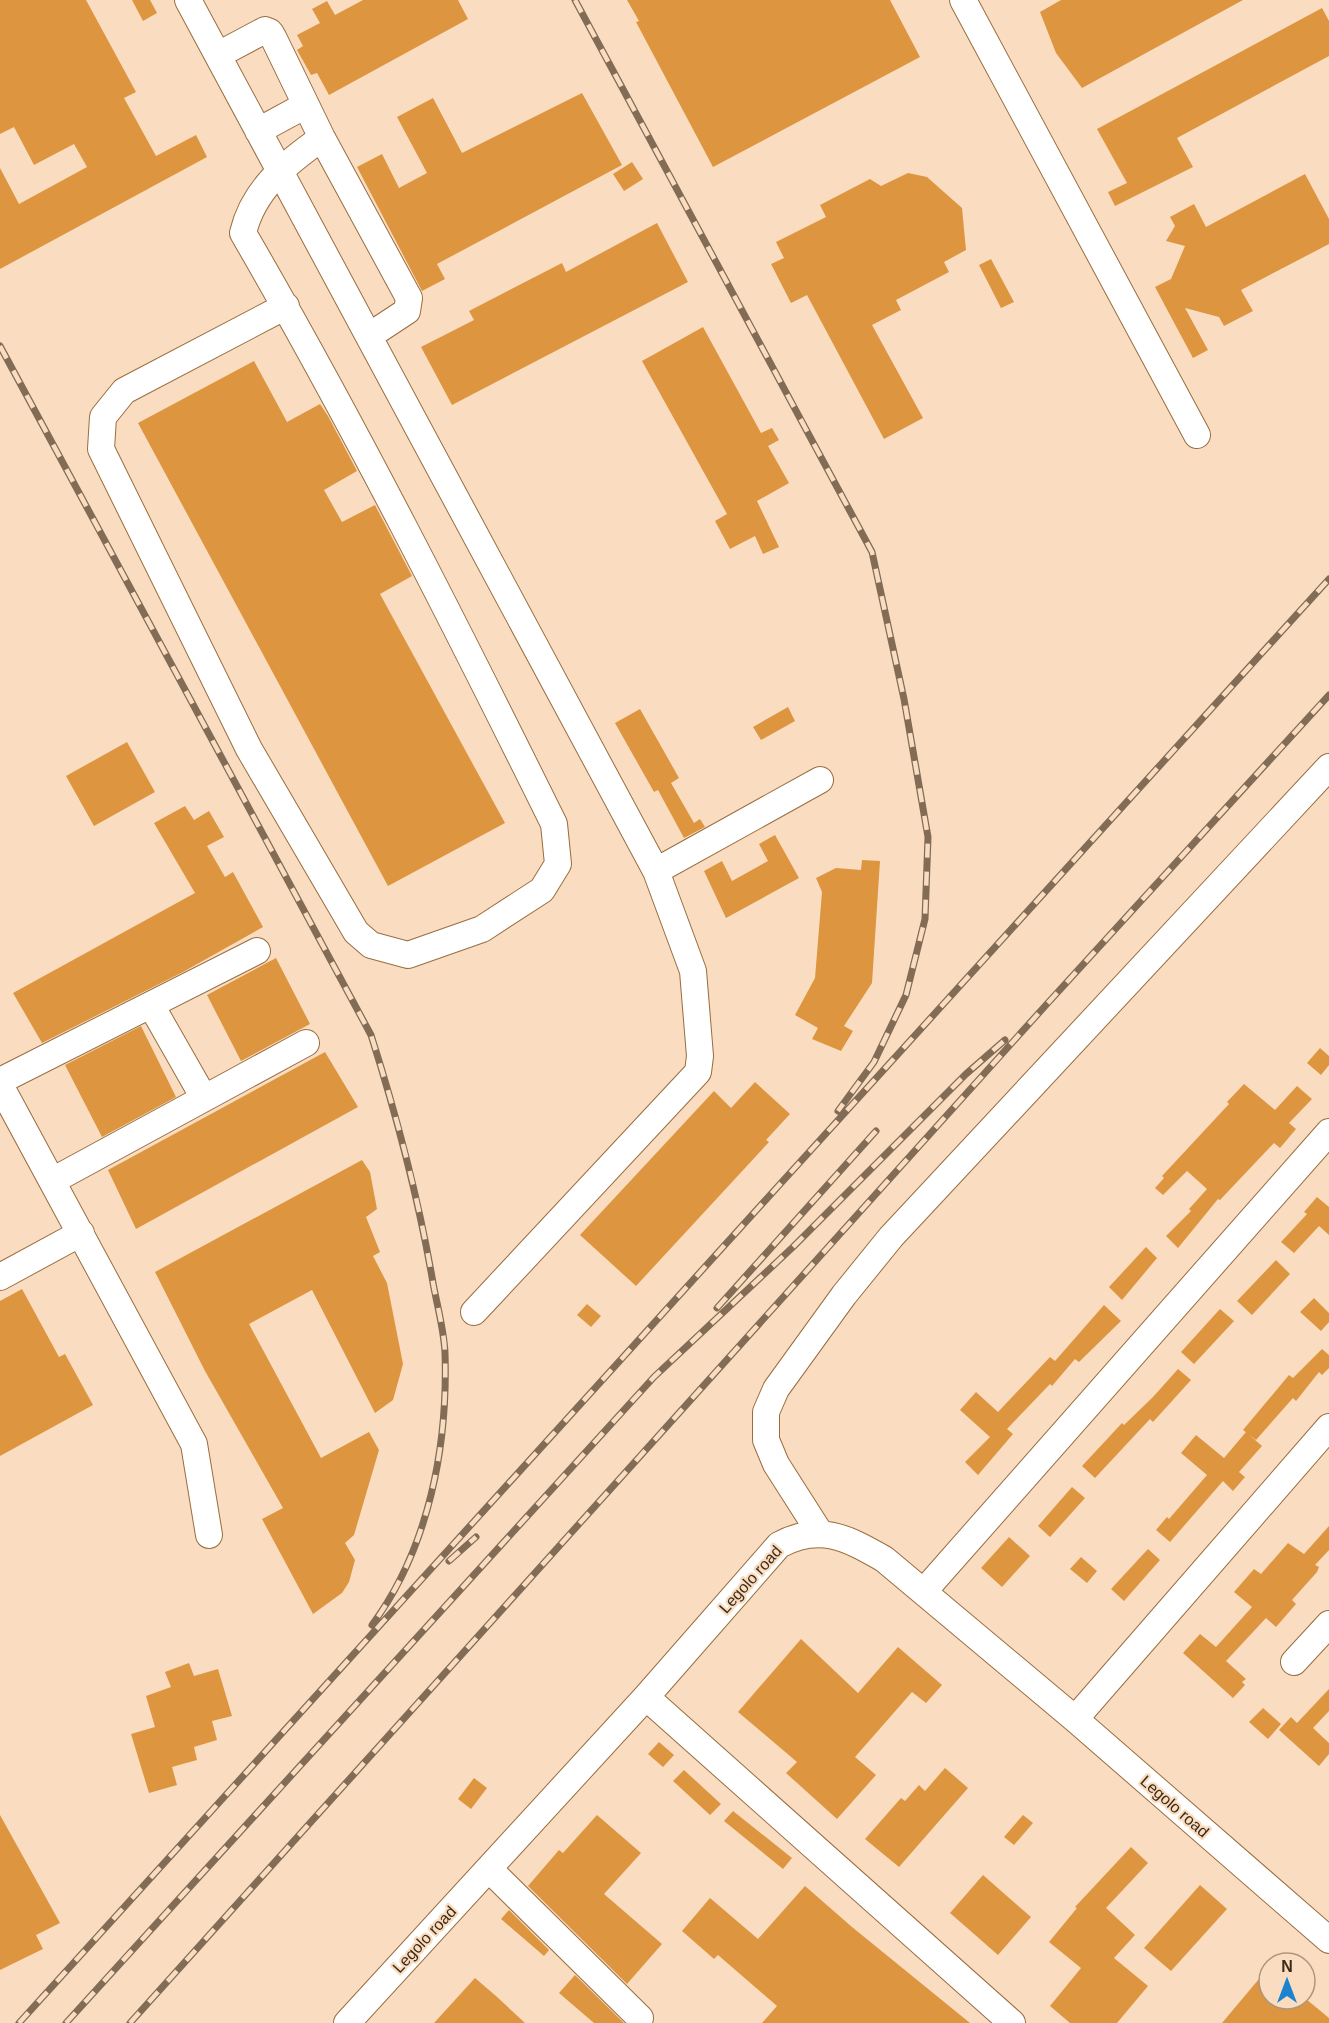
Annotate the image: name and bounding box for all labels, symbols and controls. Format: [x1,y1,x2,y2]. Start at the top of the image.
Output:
street label: Legolo road [716,1542,785,1616]
street label: Legolo road [1137,1772,1212,1841]
street label: Legolo road [389,1903,459,1976]
north arrow [1257,1951,1317,2011]
text: N [1281,1958,1293,1975]

